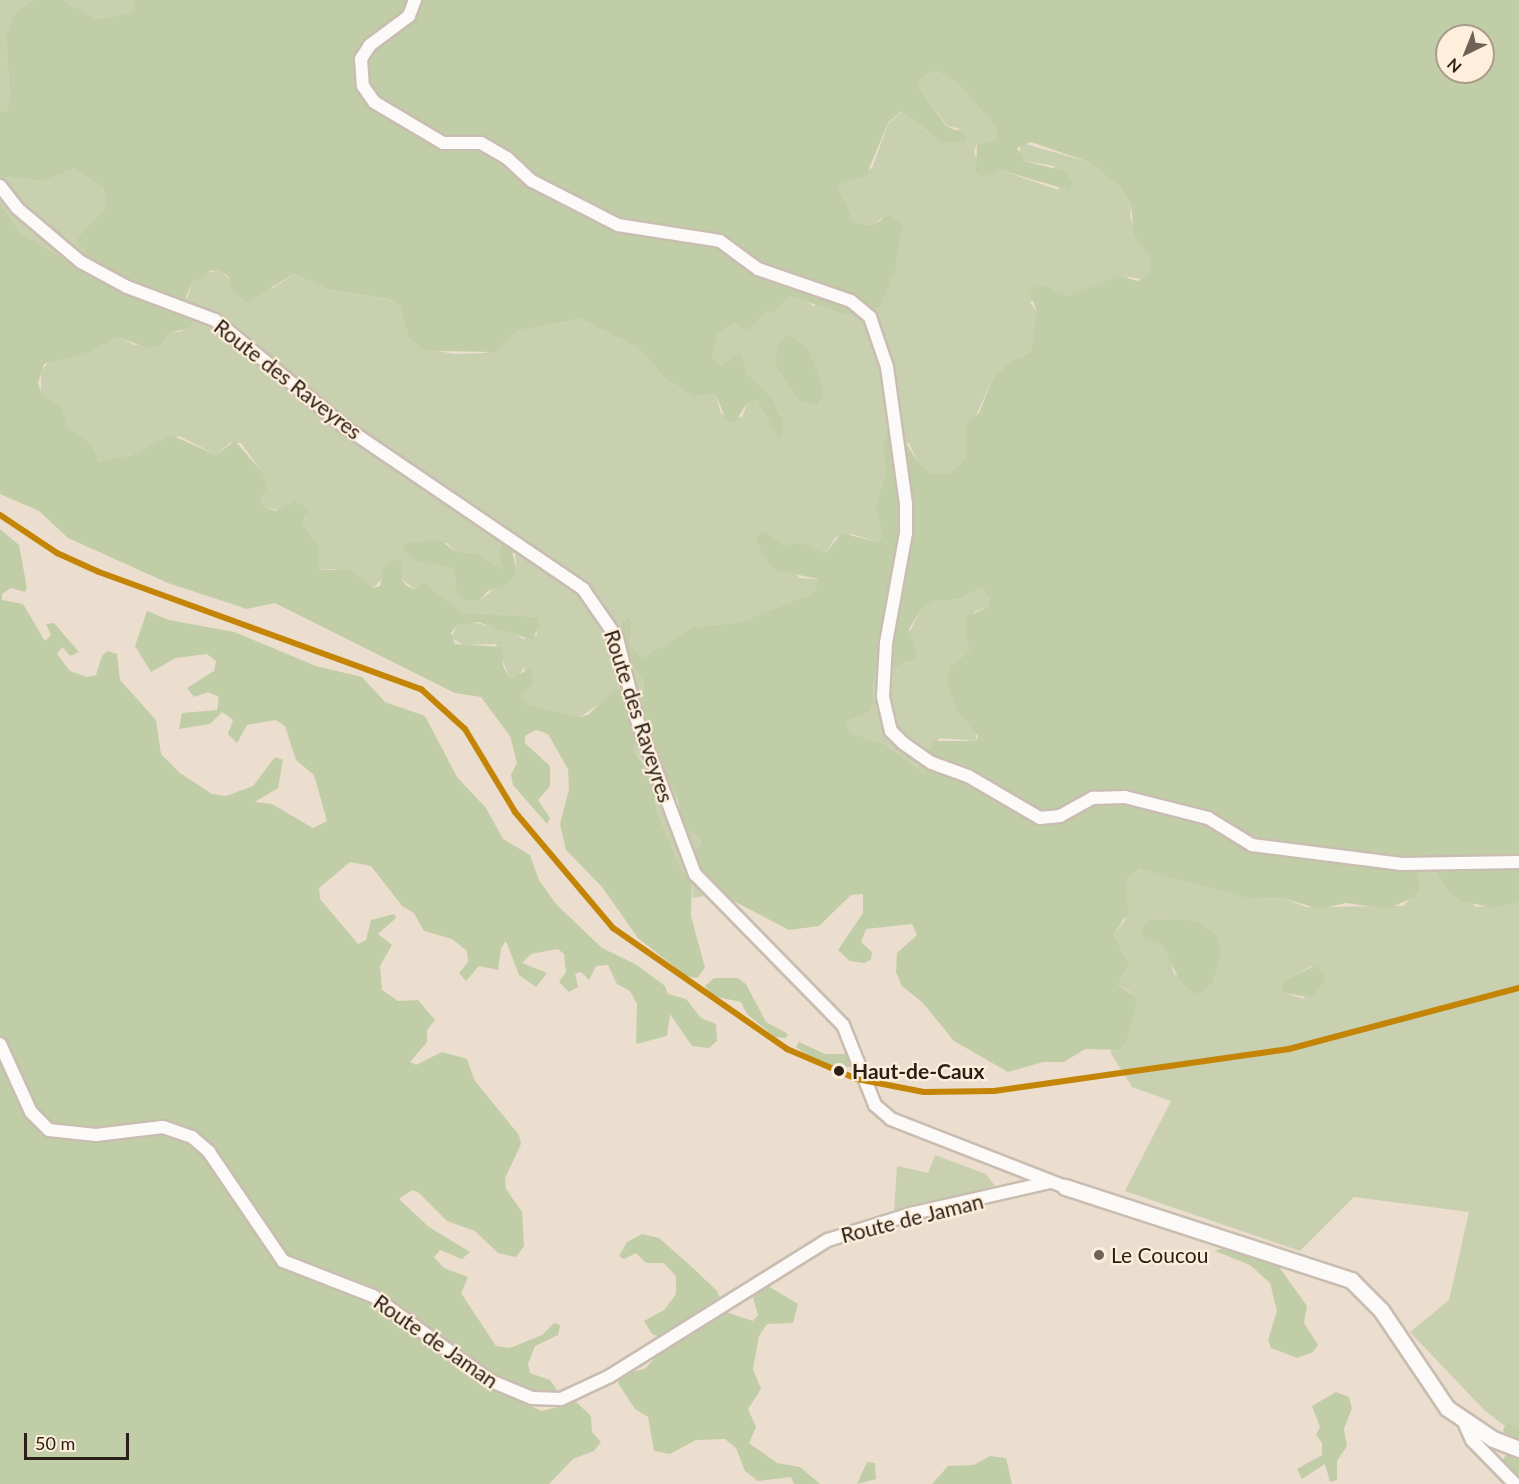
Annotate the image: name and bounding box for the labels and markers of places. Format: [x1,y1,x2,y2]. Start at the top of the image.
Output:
place label: Haut-de-Caux [852,1058,984,1084]
marker: Haut-de-Caux [830,1062,848,1080]
place label: Le Coucou [1111,1242,1208,1268]
marker: Le Coucou [1092,1248,1106,1262]

